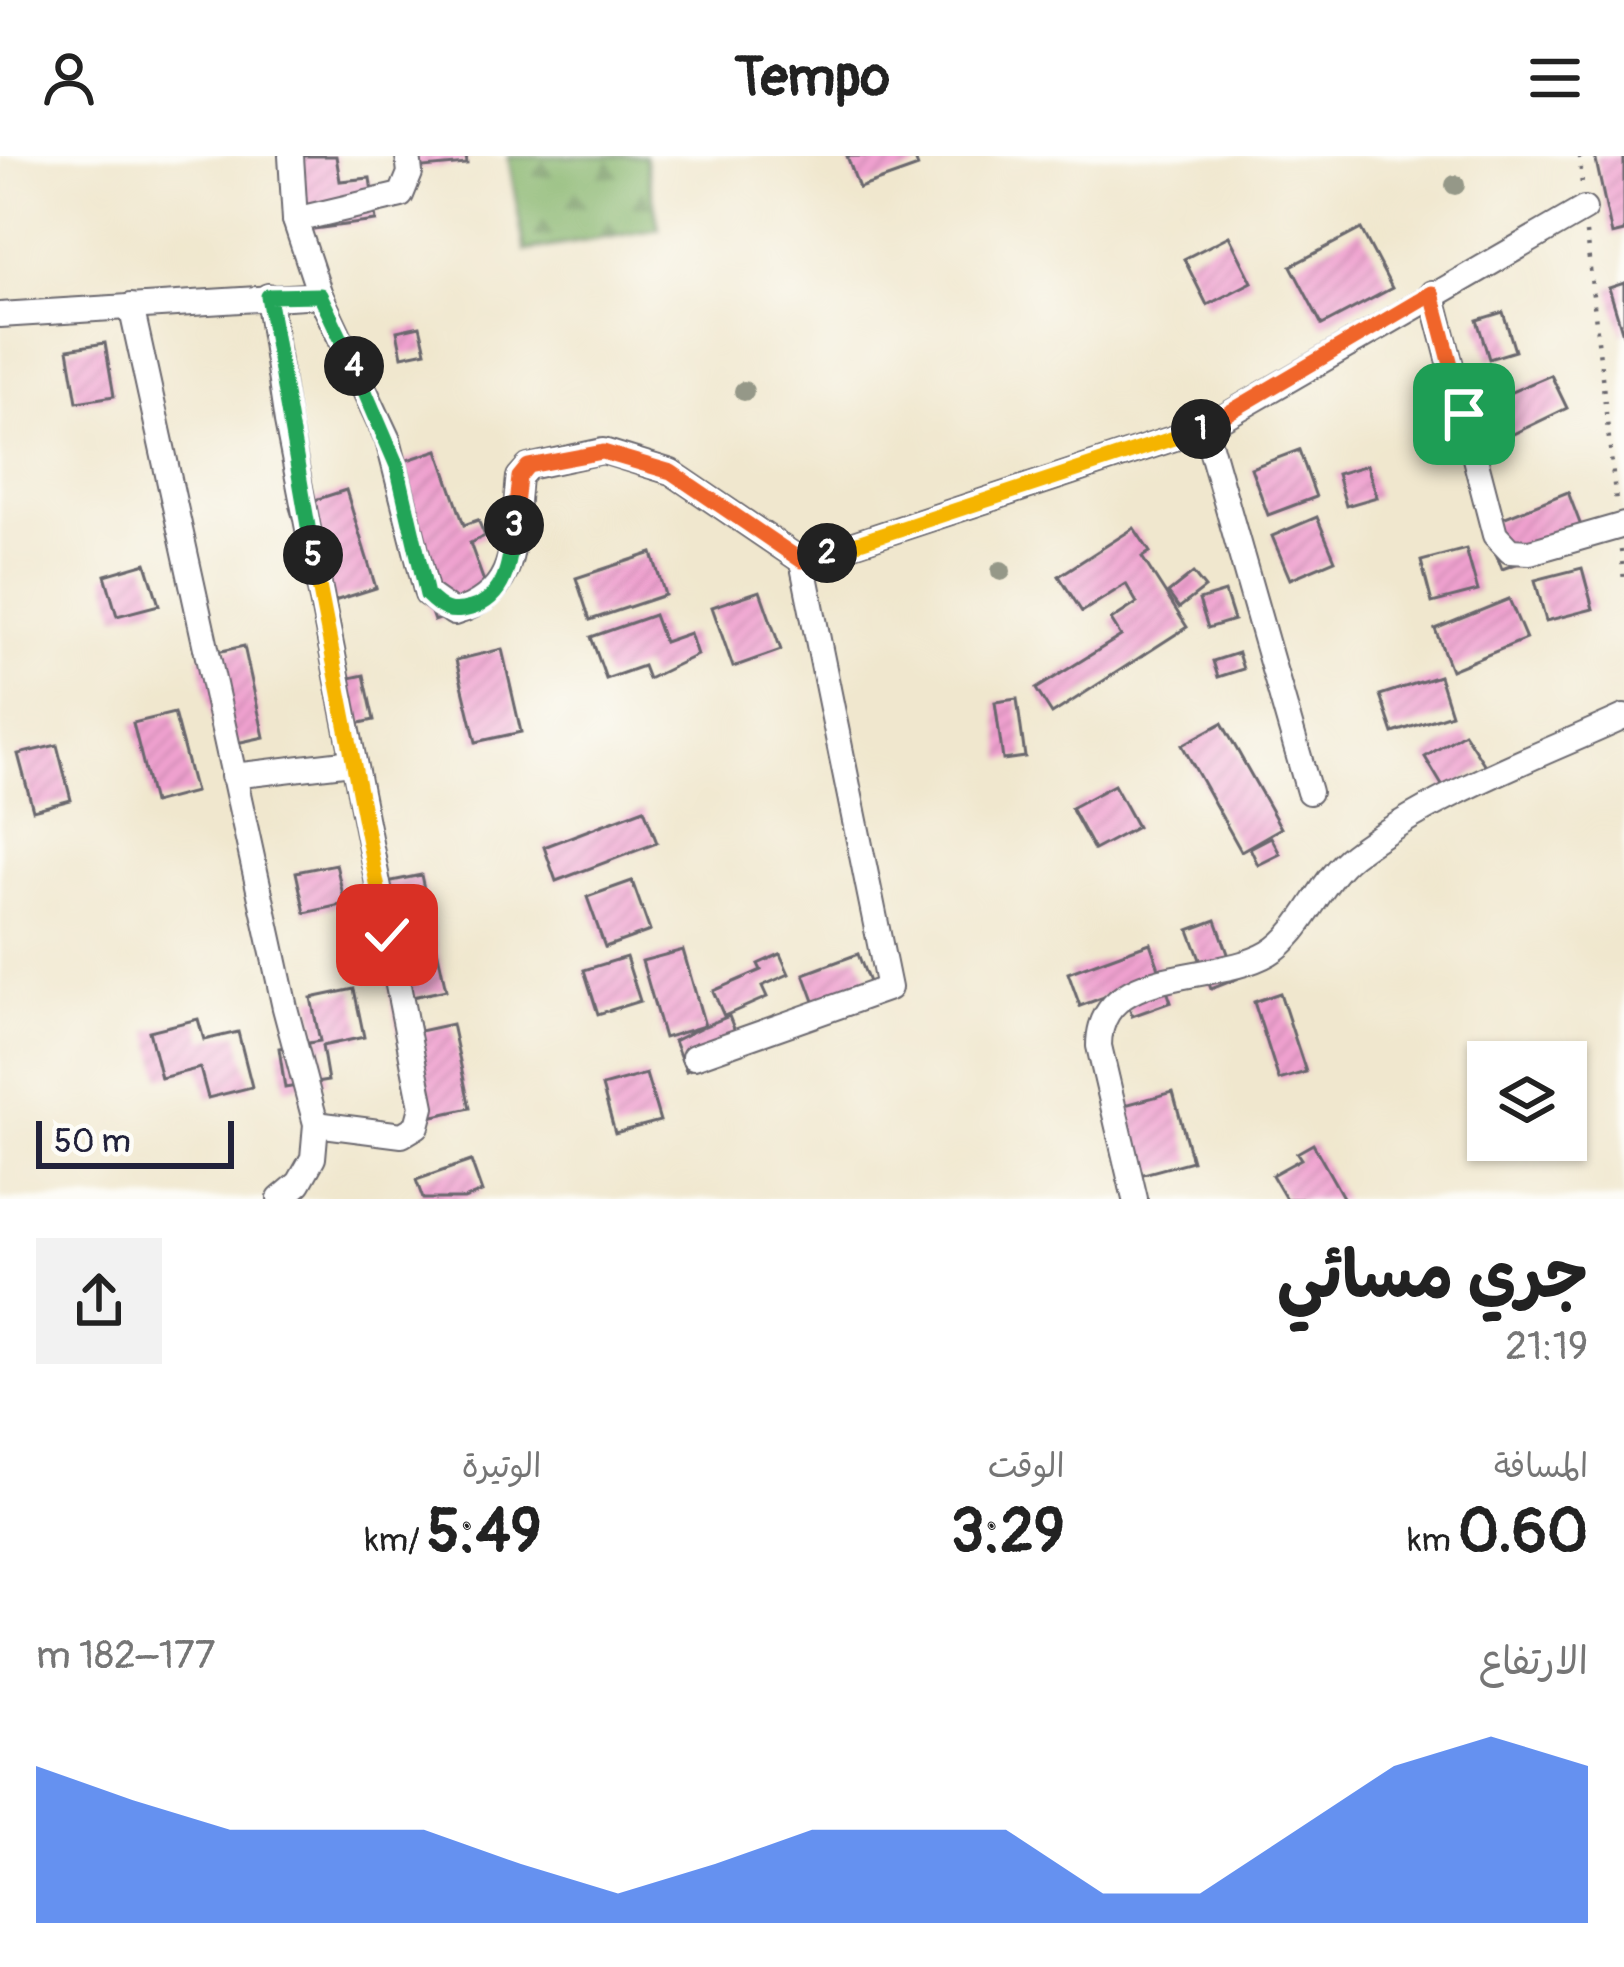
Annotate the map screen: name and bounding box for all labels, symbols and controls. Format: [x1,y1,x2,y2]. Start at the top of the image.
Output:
text: Tempo [734,44,890,112]
icon: person [36,45,102,111]
icon: menu [1522,45,1588,111]
pin: 4 [324,336,384,396]
text: 4 [344,345,364,386]
pin [1413,363,1515,465]
icon: arrive [1431,381,1497,447]
pin: 1 [1171,399,1231,459]
text: 1 [1195,408,1207,449]
pin: 3 [484,495,544,555]
text: 3 [505,504,523,545]
pin: 2 [797,523,857,583]
pin: 5 [283,525,343,585]
text: 2 [818,532,836,573]
text: 5 [304,534,322,575]
pin [336,884,438,986]
icon: check [354,902,420,968]
map controls [1467,1041,1587,1161]
button: layers [1467,1041,1587,1161]
scale bar [36,1115,234,1168]
text: 50 m [54,1121,131,1162]
text: جري مسائي [1277,1235,1588,1318]
button: share [36,1238,162,1364]
text: 21:19 [1505,1322,1588,1371]
text: الوتيرة [462,1446,541,1487]
text: الوقت [988,1446,1065,1487]
text: المسافة [1494,1446,1588,1487]
text: 5:49 [427,1495,541,1570]
text: 3:29 [951,1495,1065,1570]
text: 0.60 [1458,1495,1588,1570]
text: /km [365,1520,427,1561]
text: km [1408,1520,1458,1561]
text: 177–182 m [36,1631,215,1680]
text: الارتفاع [1479,1637,1588,1686]

